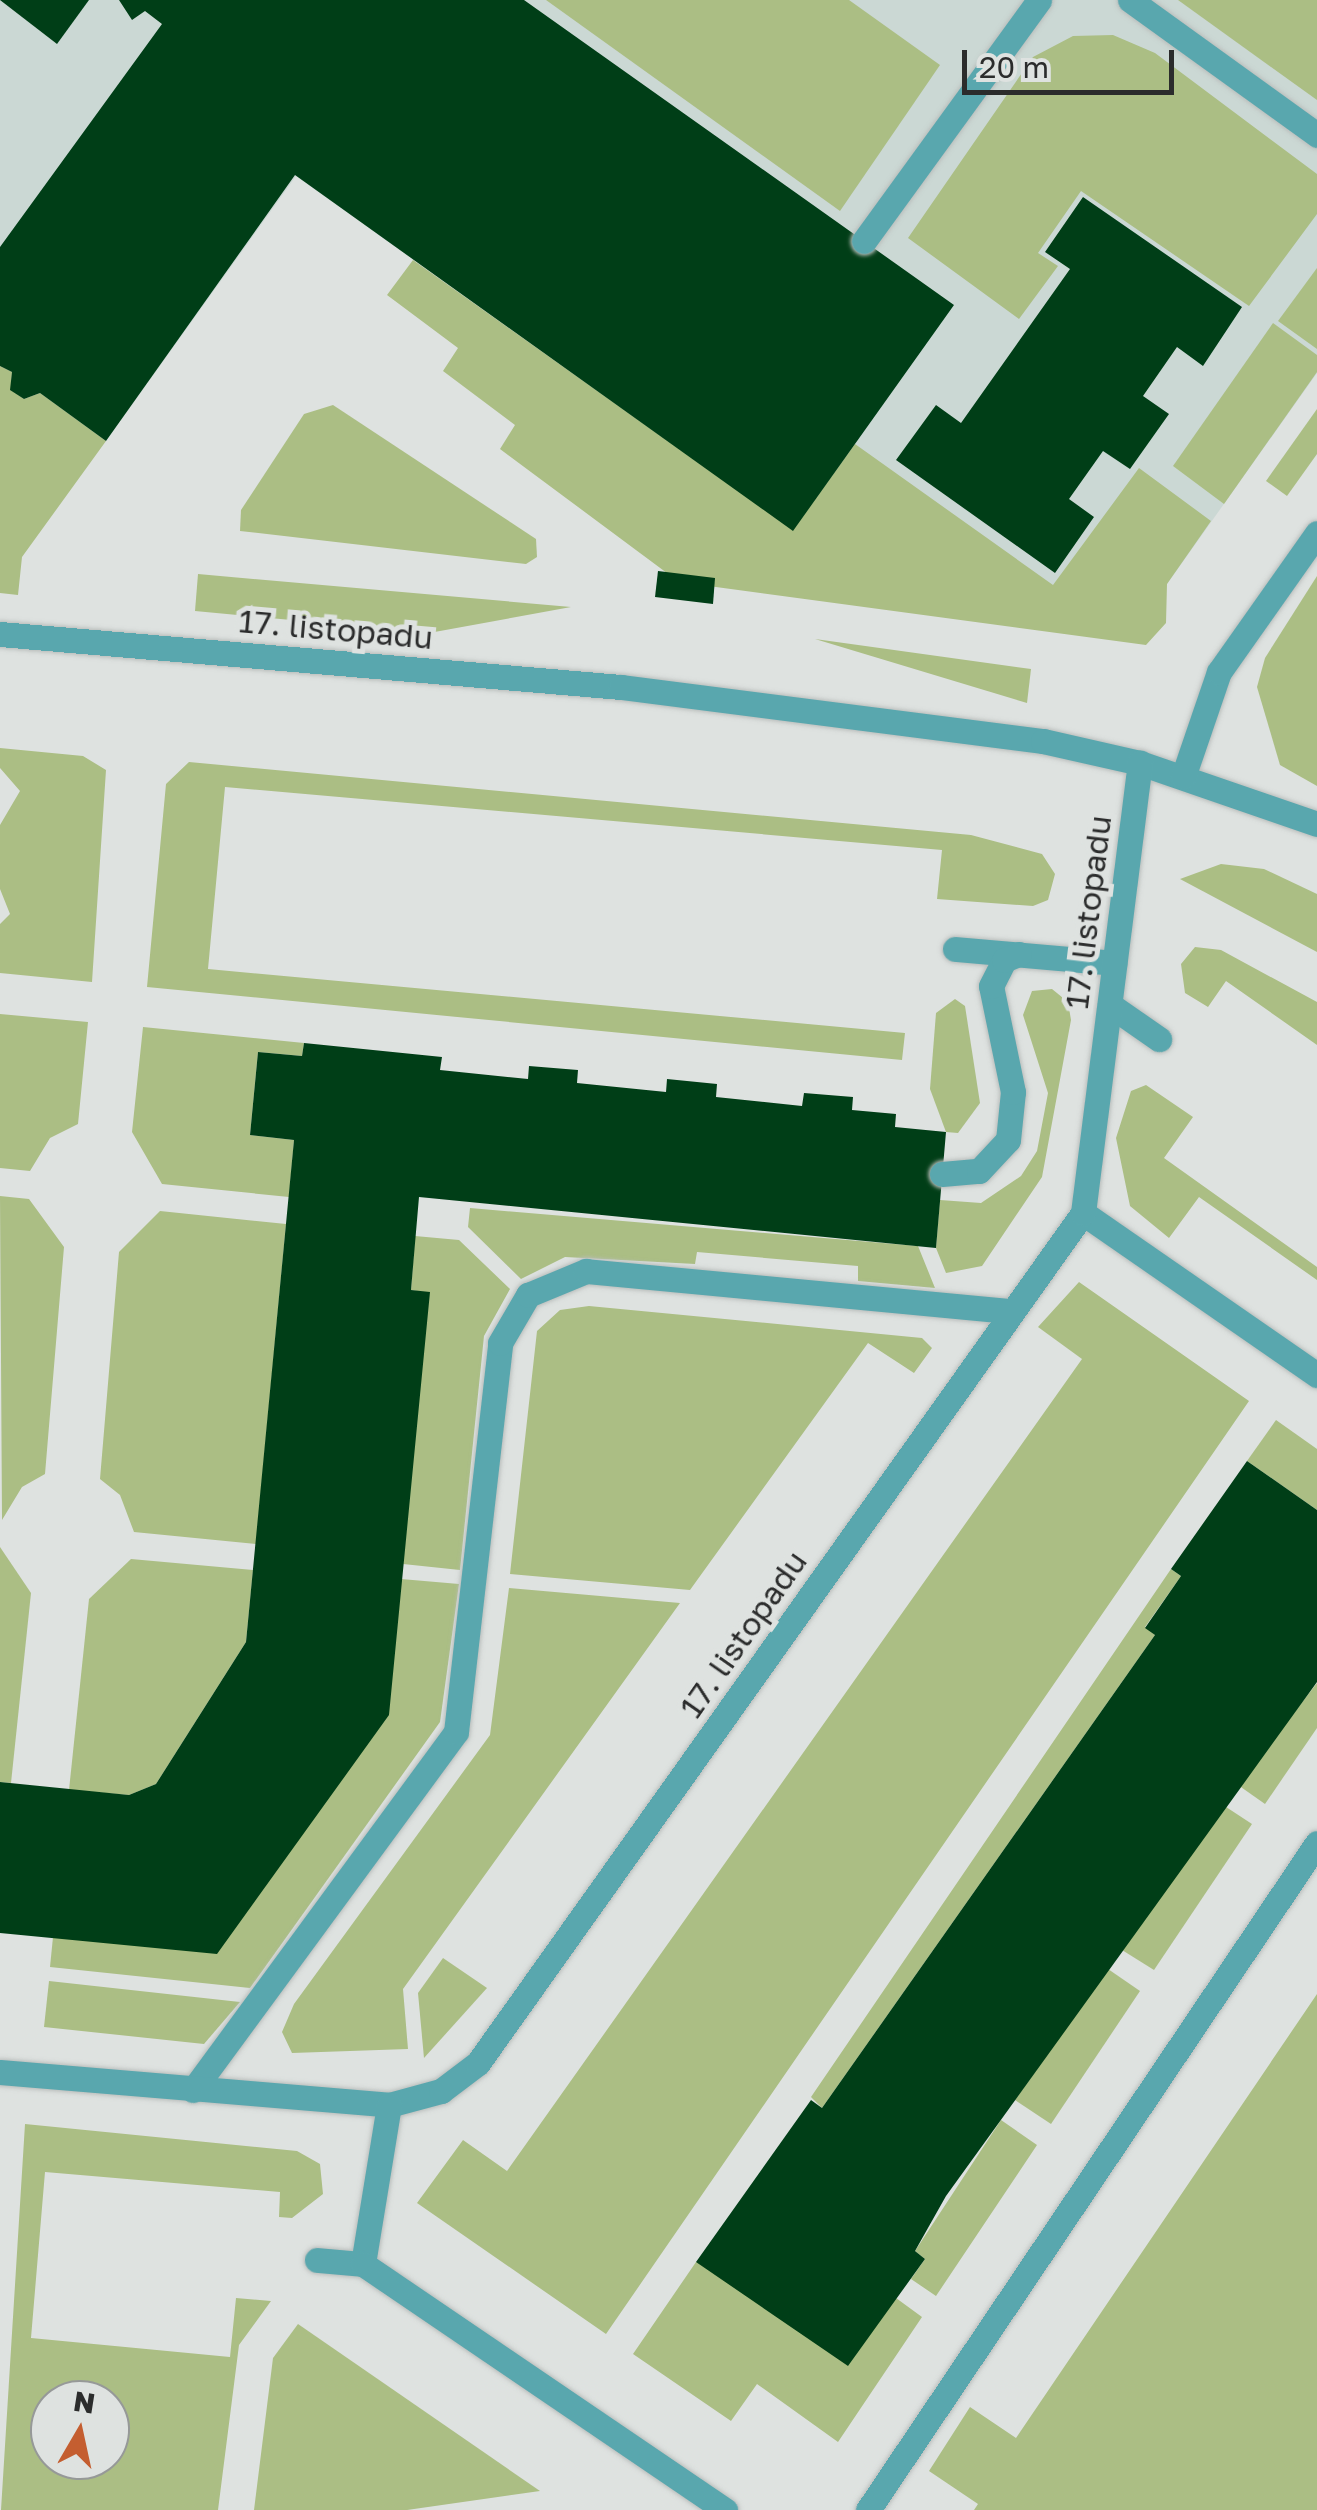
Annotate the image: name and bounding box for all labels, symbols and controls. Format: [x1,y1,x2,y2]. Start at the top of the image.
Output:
scale bar [967,30,1180,92]
text: 20 m [979,49,1049,85]
street label: 17. listopadu [237,601,435,657]
street label: 17. listopadu [1057,813,1119,1011]
street label: 17. listopadu [671,1543,815,1725]
north arrow [30,2380,130,2480]
text: N [71,2384,98,2420]

